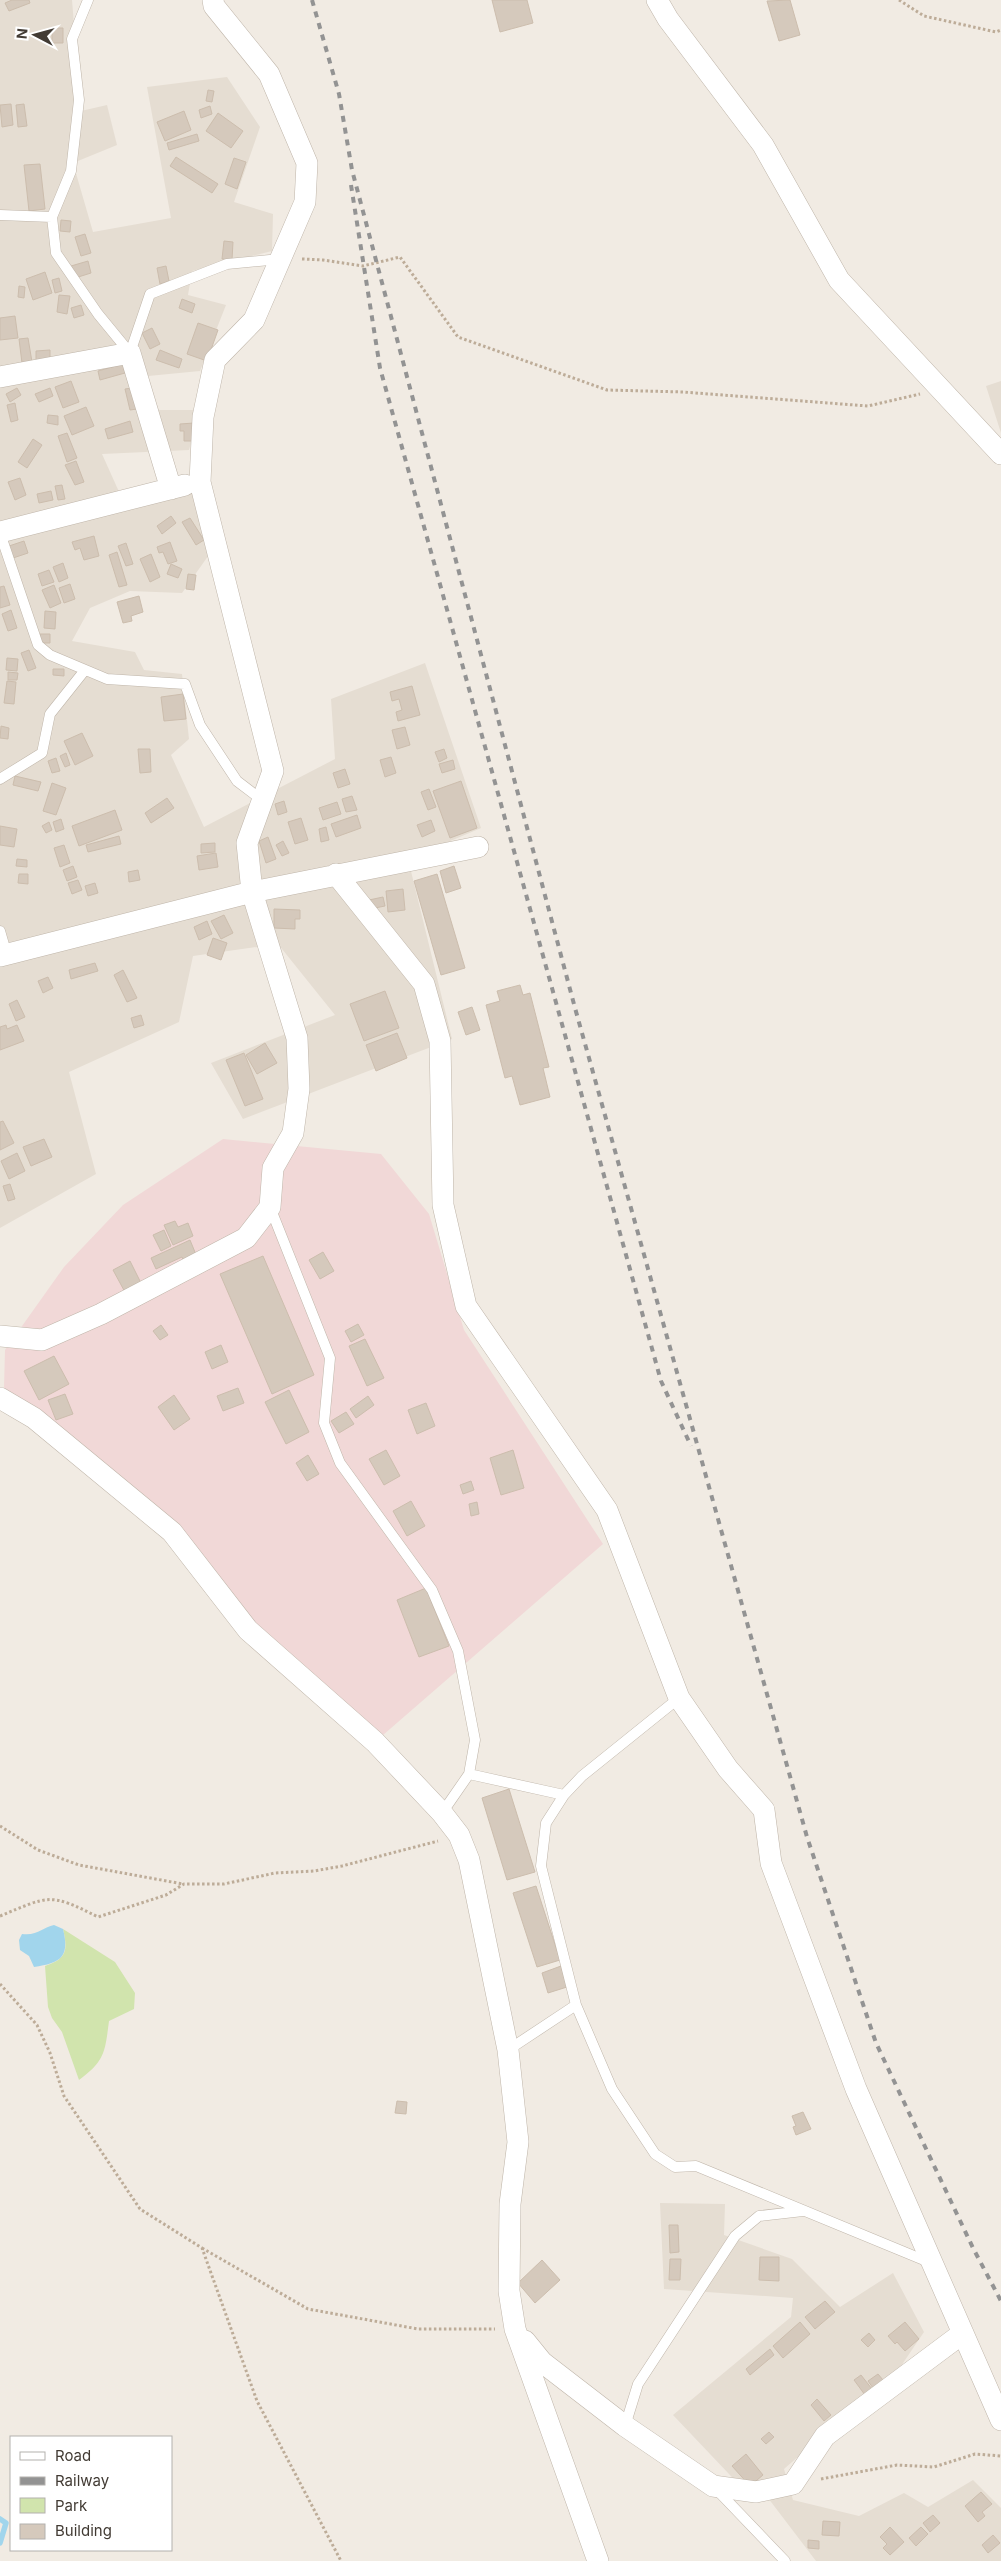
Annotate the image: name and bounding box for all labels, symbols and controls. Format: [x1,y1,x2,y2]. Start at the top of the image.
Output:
north arrow [10,10,60,60]
text: N [13,27,31,40]
legend [10,2436,172,2551]
text: Road [55,2446,91,2465]
text: Railway [55,2471,110,2490]
text: Park [55,2496,88,2515]
text: Building [55,2521,112,2540]

